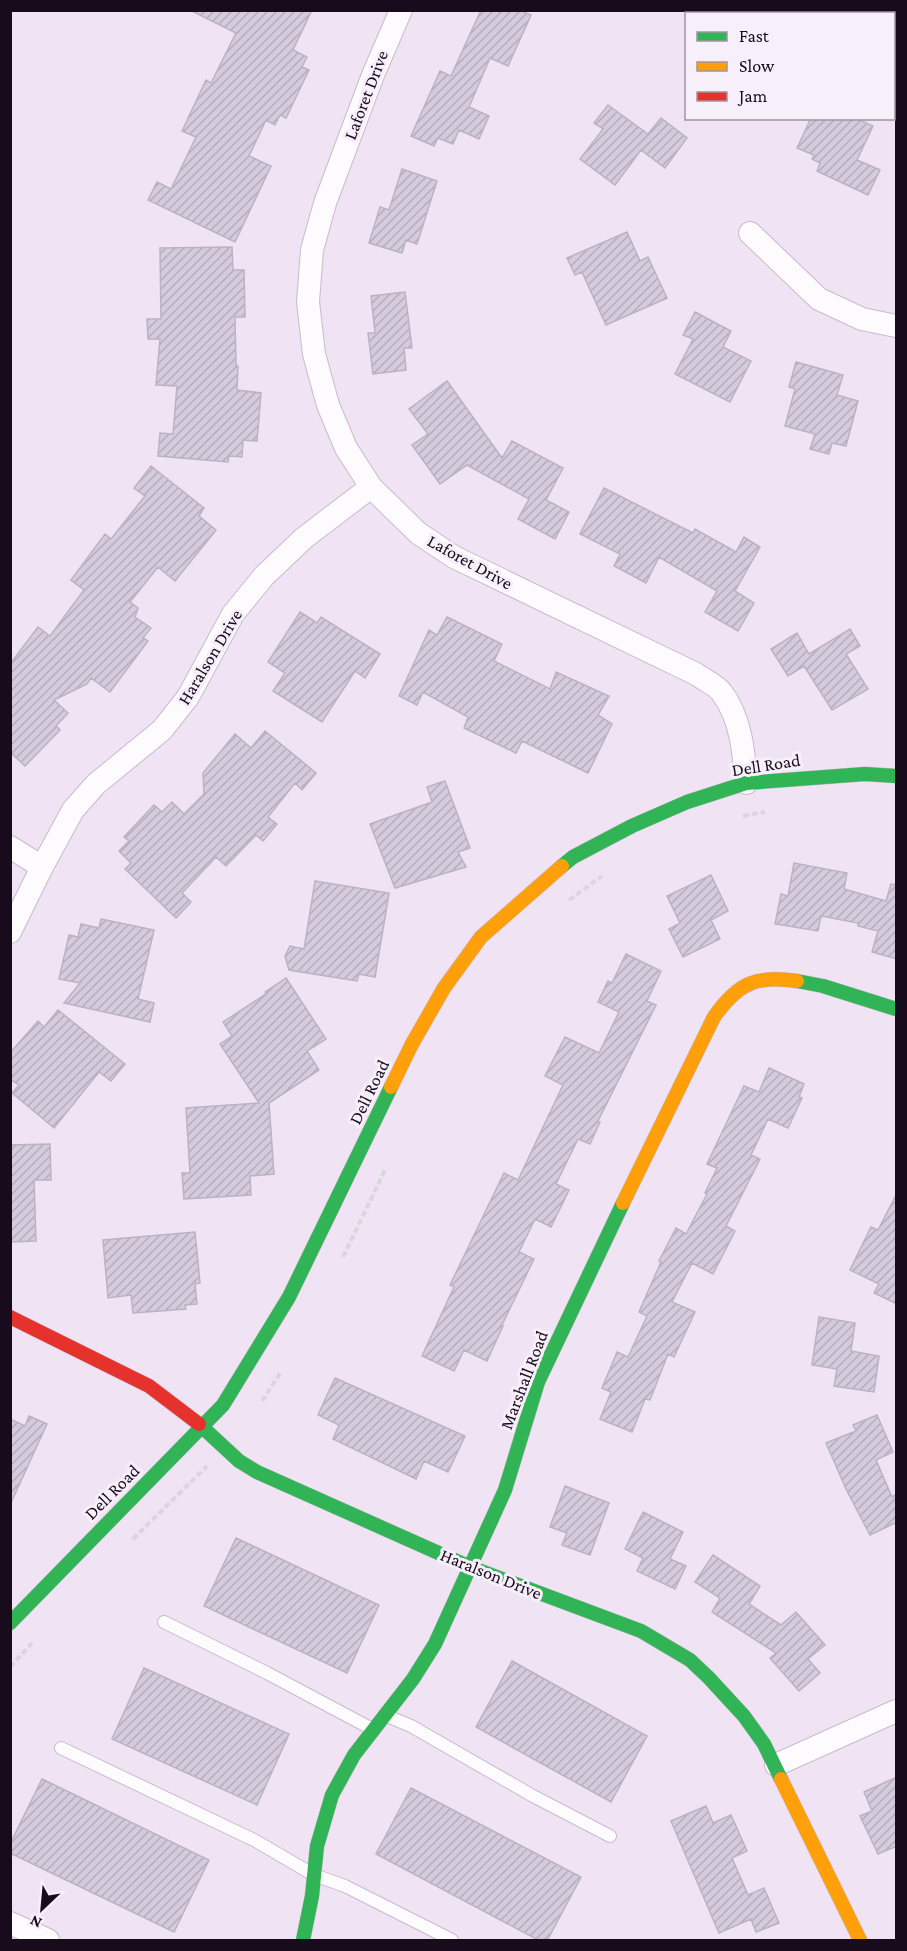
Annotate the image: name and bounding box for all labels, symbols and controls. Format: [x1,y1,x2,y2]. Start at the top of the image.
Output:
legend [685,12,895,120]
text: Fast [739,26,770,46]
street label: Laforet Drive [340,48,392,142]
text: Slow [739,56,775,76]
text: Jam [737,86,768,106]
street label: Laforet Drive [424,530,516,594]
street label: Haralson Drive [174,606,246,708]
street label: Dell Road [730,750,802,780]
street label: Dell Road [345,1056,393,1127]
street label: Marshall Road [496,1327,552,1432]
street label: Dell Road [80,1460,144,1524]
street label: Haralson Drive [437,1545,545,1603]
north arrow [12,1879,72,1939]
text: N [27,1912,44,1932]

